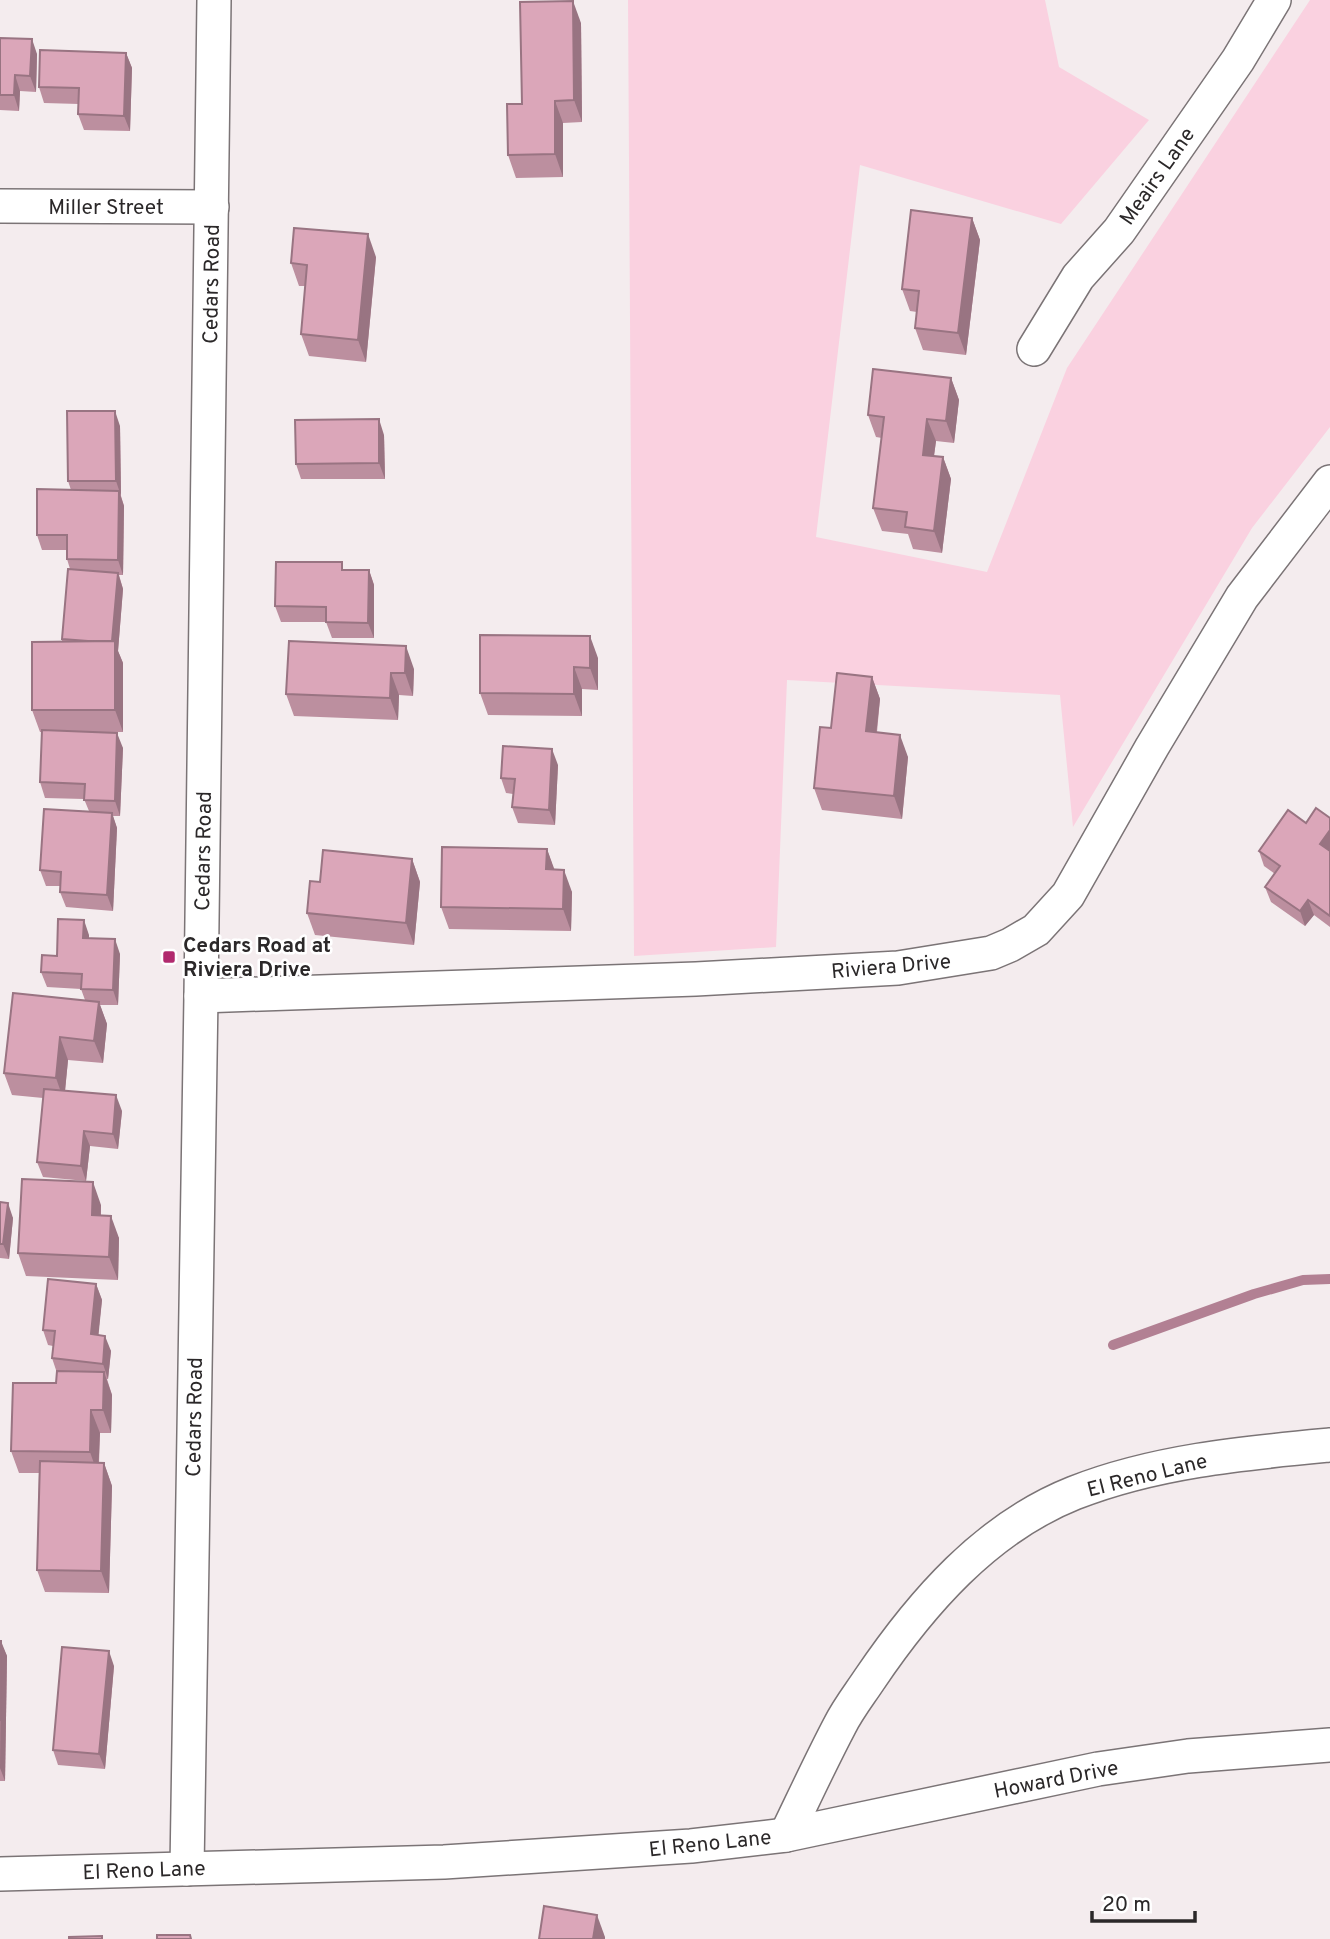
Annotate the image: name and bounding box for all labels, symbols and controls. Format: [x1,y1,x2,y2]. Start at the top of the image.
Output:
street label: Meairs Lane [1115,123,1202,231]
street label: Miller Street [48,195,164,222]
street label: Cedars Road [198,224,227,344]
street label: Cedars Road [190,791,219,911]
place label: Cedars Road at Riviera Drive [183,933,331,984]
marker: Cedars Road at Riviera Drive [161,949,177,965]
street label: Riviera Drive [830,949,952,986]
street label: Cedars Road [181,1357,210,1477]
street label: El Reno Lane [1084,1448,1210,1504]
street label: Howard Drive [992,1755,1121,1806]
street label: El Reno Lane [647,1825,773,1864]
street label: El Reno Lane [82,1856,206,1887]
scale bar [1092,1880,1195,1924]
text: 20 m [1102,1892,1151,1919]

